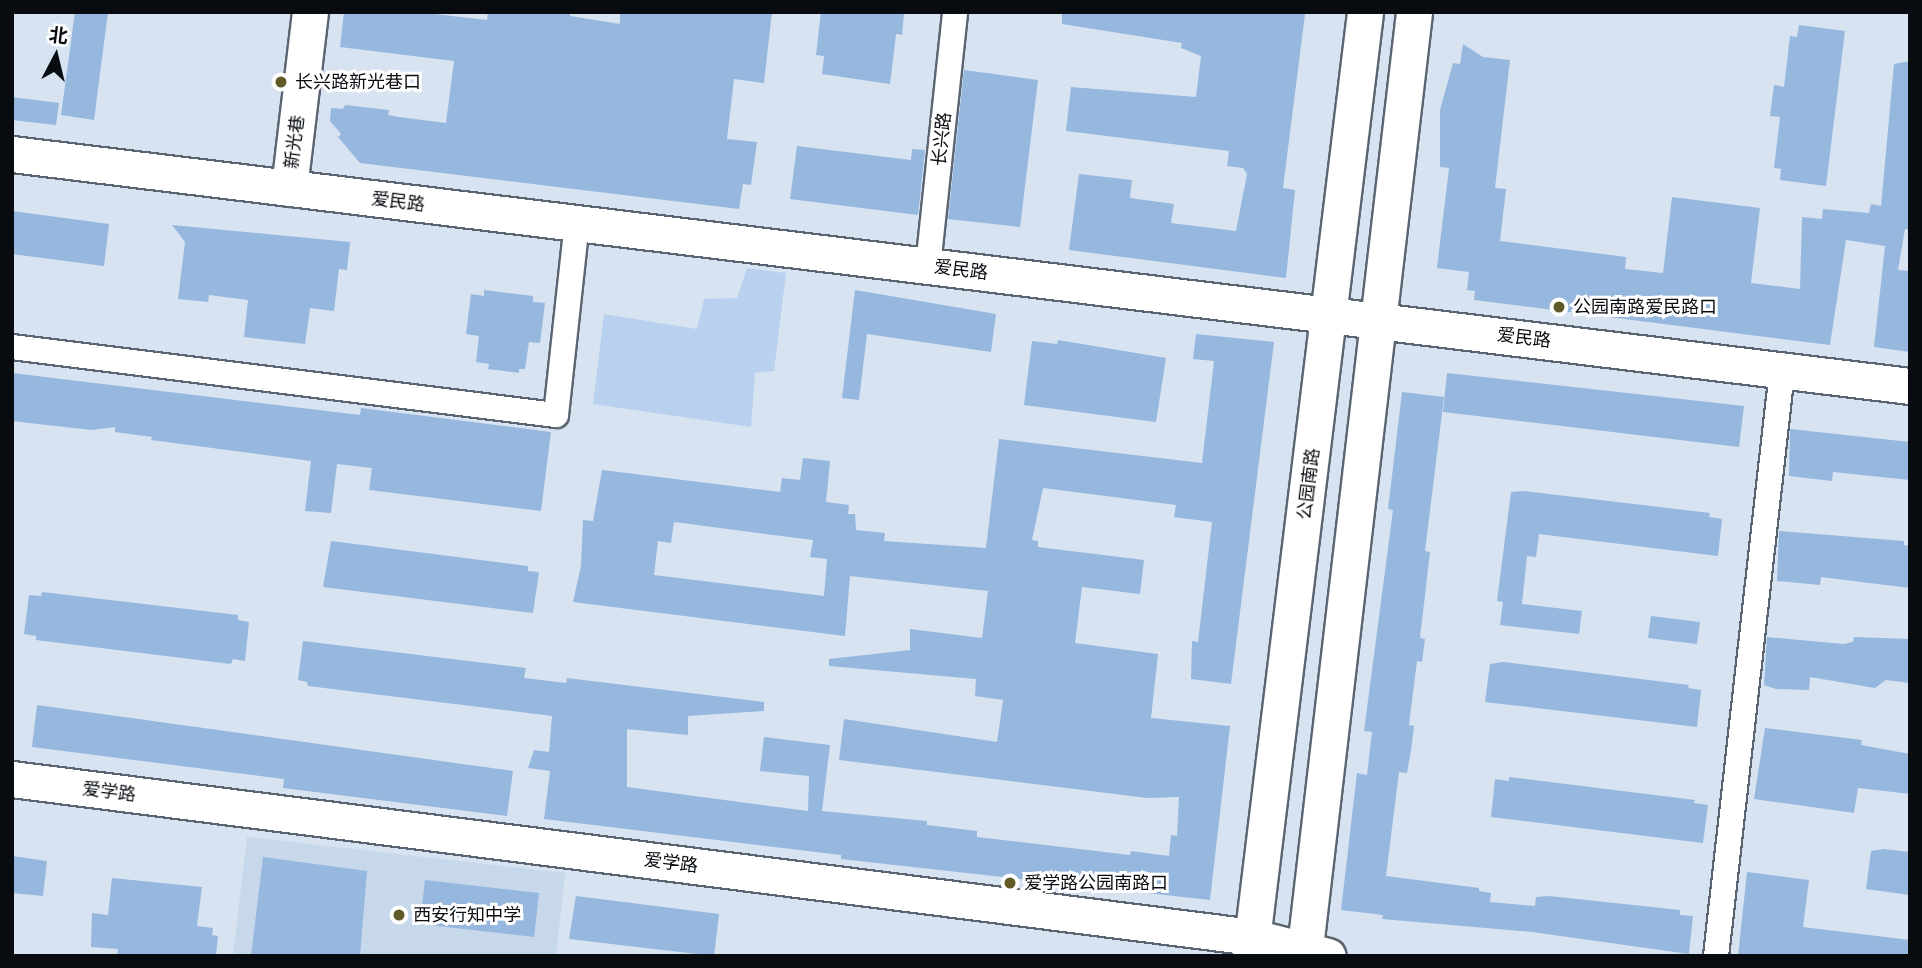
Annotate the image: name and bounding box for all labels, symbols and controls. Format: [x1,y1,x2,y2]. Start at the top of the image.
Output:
north arrow [21,21,91,91]
text: 北 [48,22,69,48]
place label: 长兴路新光巷口 [295,71,421,93]
marker: 长兴路新光巷口 [273,74,289,90]
street label: 长兴路 [928,111,956,167]
street label: 新光巷 [281,114,309,170]
street label: 爱民路 [370,188,426,216]
street label: 爱民路 [933,256,989,284]
place label: 公园南路爱民路口 [1573,296,1717,318]
marker: 公园南路爱民路口 [1551,299,1567,315]
street label: 爱民路 [1496,324,1552,352]
street label: 公园南路 [1294,447,1324,521]
street label: 爱学路 [81,778,137,806]
street label: 爱学路 [643,849,699,877]
place label: 爱学路公园南路口 [1024,872,1168,894]
marker: 爱学路公园南路口 [1002,875,1018,891]
place label: 西安行知中学 [413,904,521,926]
marker: 西安行知中学 [391,907,407,923]

